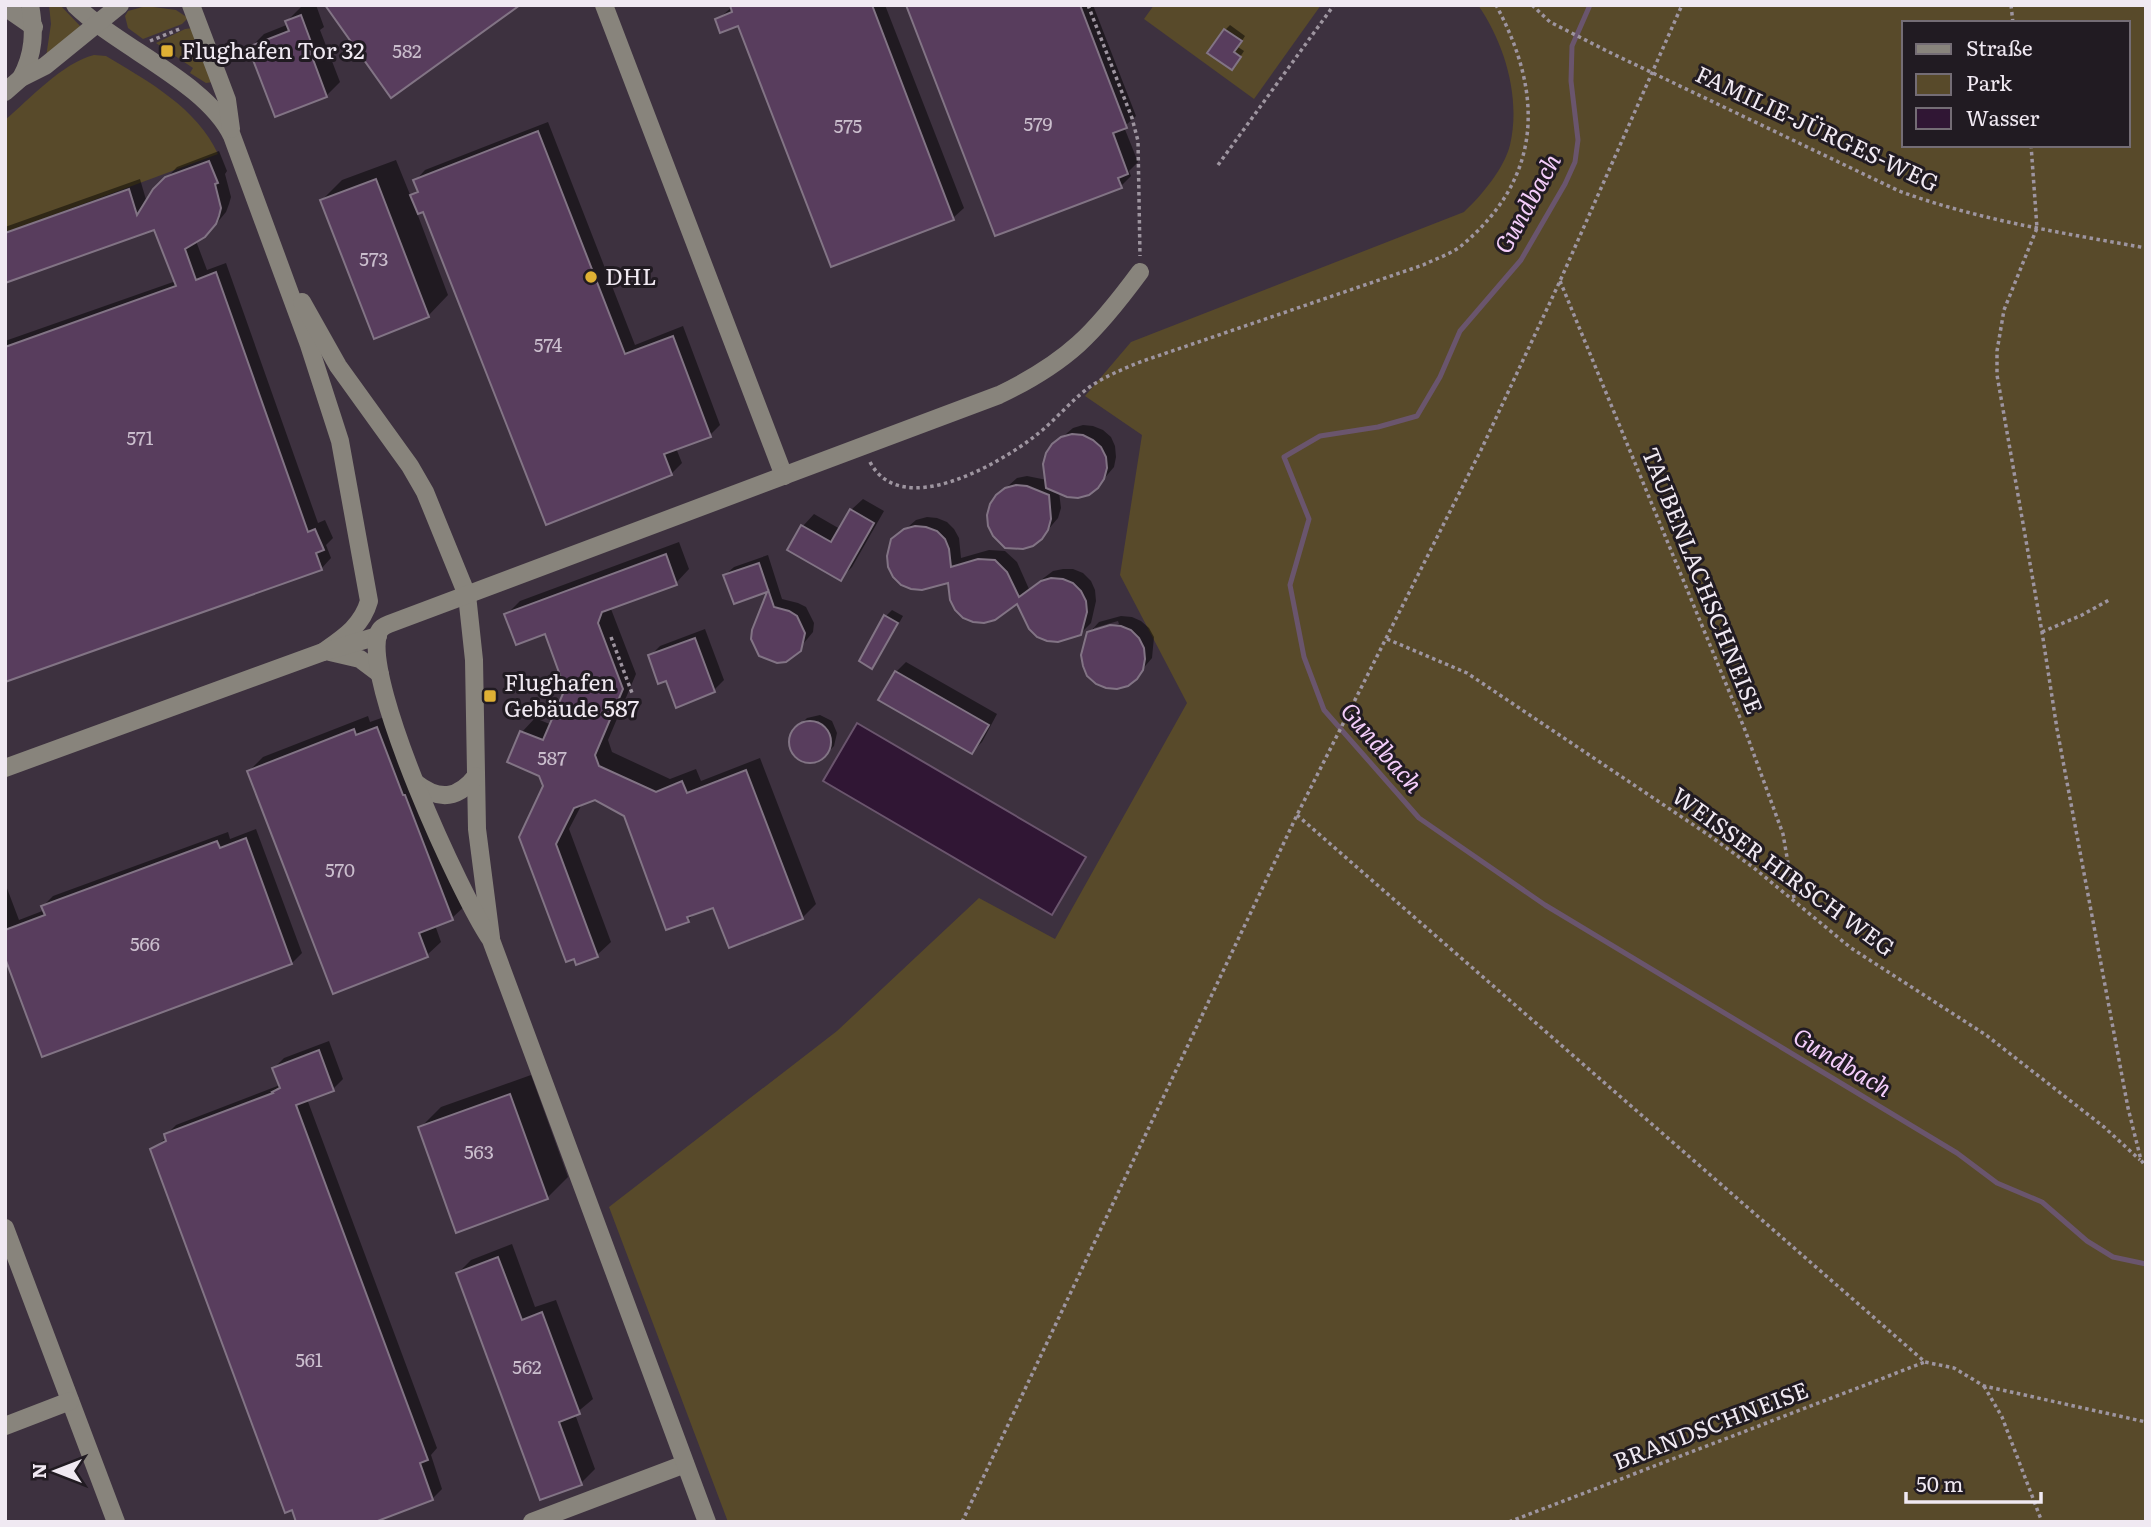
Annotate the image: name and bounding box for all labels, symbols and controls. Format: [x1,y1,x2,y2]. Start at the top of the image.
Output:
legend [1902,21,2130,147]
text: Straße [1966,31,2033,62]
place label: Flughafen Tor 32 [181,32,365,66]
house number: 582 [392,36,422,64]
marker: Flughafen Tor 32 [159,43,175,59]
street label: FAMILIE-JÜRGES-WEG [1691,56,1945,199]
text: Park [1966,66,2012,97]
text: Wasser [1966,101,2039,132]
house number: 579 [1023,109,1053,137]
house number: 575 [834,111,863,139]
water label: Gundbach [1484,146,1568,259]
house number: 573 [359,244,389,272]
place label: DHL [605,258,657,292]
marker: DHL [583,269,599,285]
house number: 574 [534,330,563,358]
house number: 571 [127,423,154,451]
street label: TAUBENLACHSCHNEISE [1635,442,1773,719]
place label: Flughafen Gebäude 587 [504,664,639,724]
marker: Flughafen Gebäude 587 [482,688,498,704]
water label: Gundbach [1334,693,1432,799]
house number: 587 [537,743,567,771]
street label: WEISSER HIRSCH WEG [1666,778,1903,963]
house number: 570 [325,855,355,883]
house number: 566 [130,929,160,957]
water label: Gundbach [1787,1018,1899,1104]
house number: 563 [464,1137,494,1165]
house number: 561 [295,1345,323,1373]
house number: 562 [512,1352,542,1380]
street label: BRANDSCHNEISE [1608,1371,1813,1477]
north arrow [21,1436,91,1506]
scale bar [1906,1460,2041,1504]
text: N [24,1463,52,1479]
text: 50 m [1916,1467,1963,1498]

